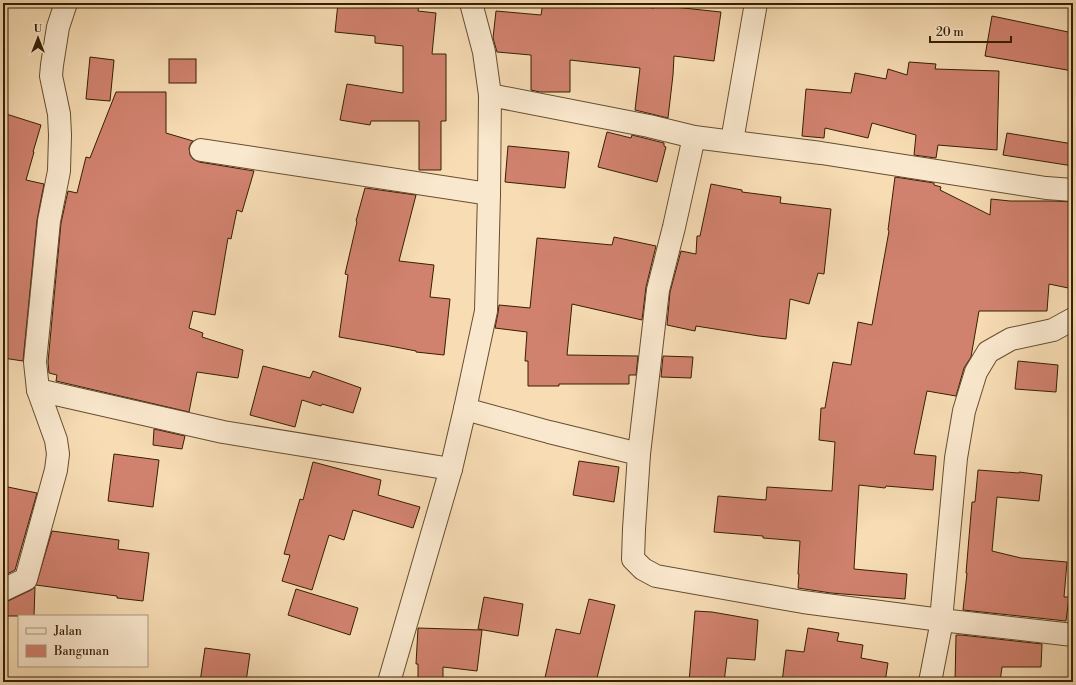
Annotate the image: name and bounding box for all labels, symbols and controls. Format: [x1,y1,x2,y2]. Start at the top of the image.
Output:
north arrow [18,18,58,58]
scale bar [930,18,1011,44]
text: U [34,22,43,36]
text: 20 m [936,25,964,40]
legend [18,615,148,667]
text: Jalan [53,624,82,639]
text: Bangunan [53,644,109,659]

